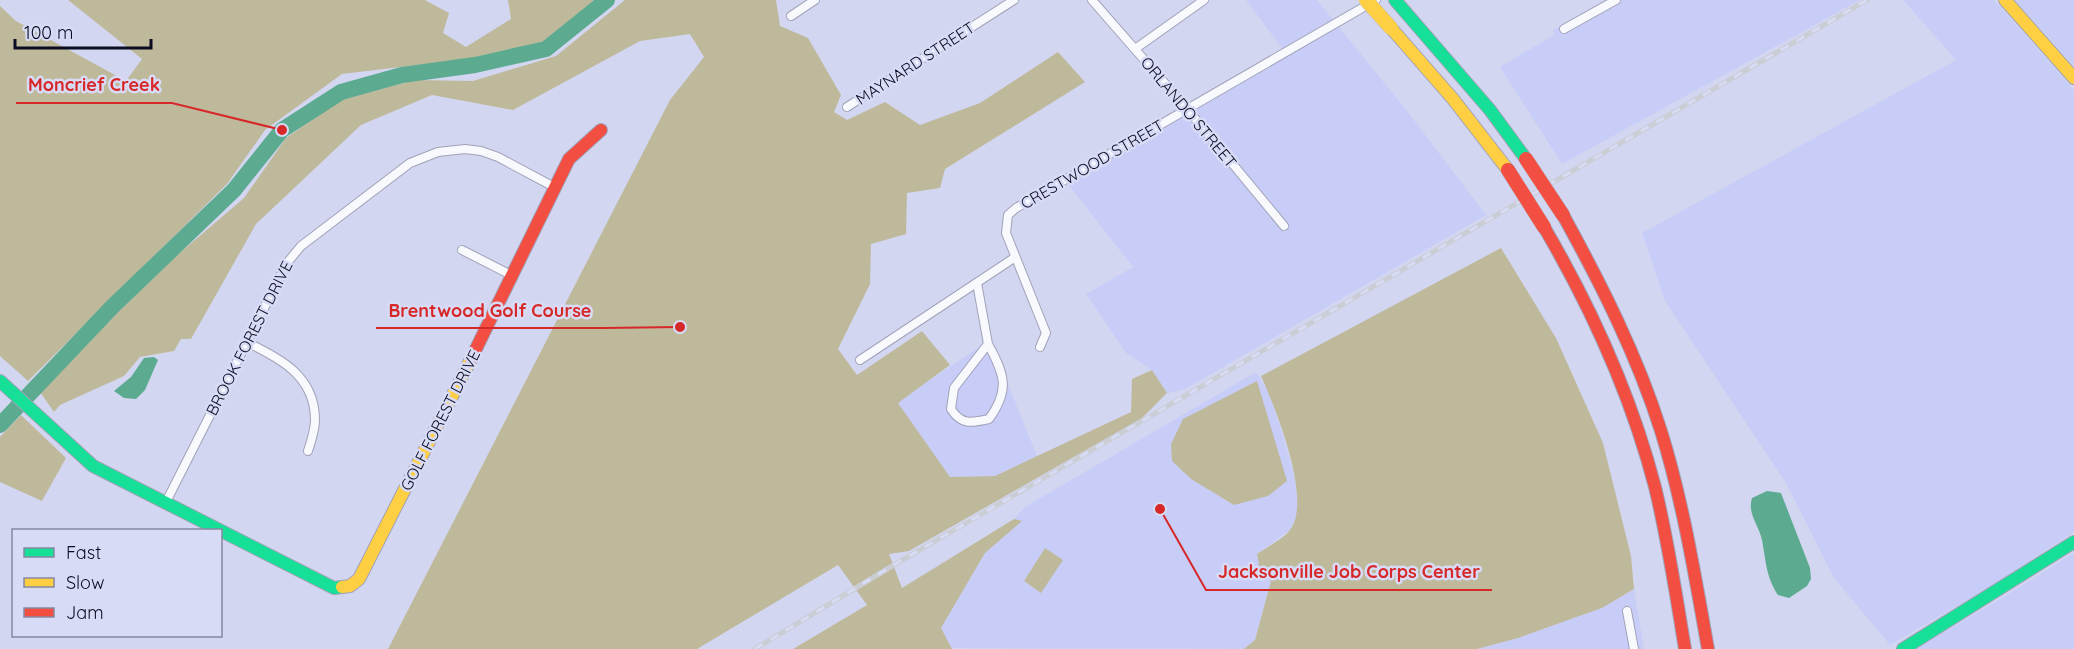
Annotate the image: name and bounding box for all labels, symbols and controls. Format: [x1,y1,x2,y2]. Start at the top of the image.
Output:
scale bar [15,12,152,50]
street label: MAYNARD STREET [852,17,978,109]
text: 100 m [24,21,73,44]
street label: ORLANDO STREET [1137,52,1241,172]
callout: Moncrief Creek [16,67,172,103]
text: Moncrief Creek [28,73,160,96]
street label: CRESTWOOD STREET [1017,115,1167,213]
street label: BROOK FOREST DRIVE [201,257,297,419]
callout: Brentwood Golf Course [376,292,603,328]
text: Brentwood Golf Course [389,299,592,322]
street label: GOLF FOREST DRIVE [396,346,484,494]
legend [12,529,222,637]
text: Fast [66,541,101,564]
callout: Jacksonville Job Corps Center [1206,554,1492,590]
text: Jacksonville Job Corps Center [1218,560,1480,583]
text: Slow [66,571,104,594]
text: Jam [66,601,104,624]

